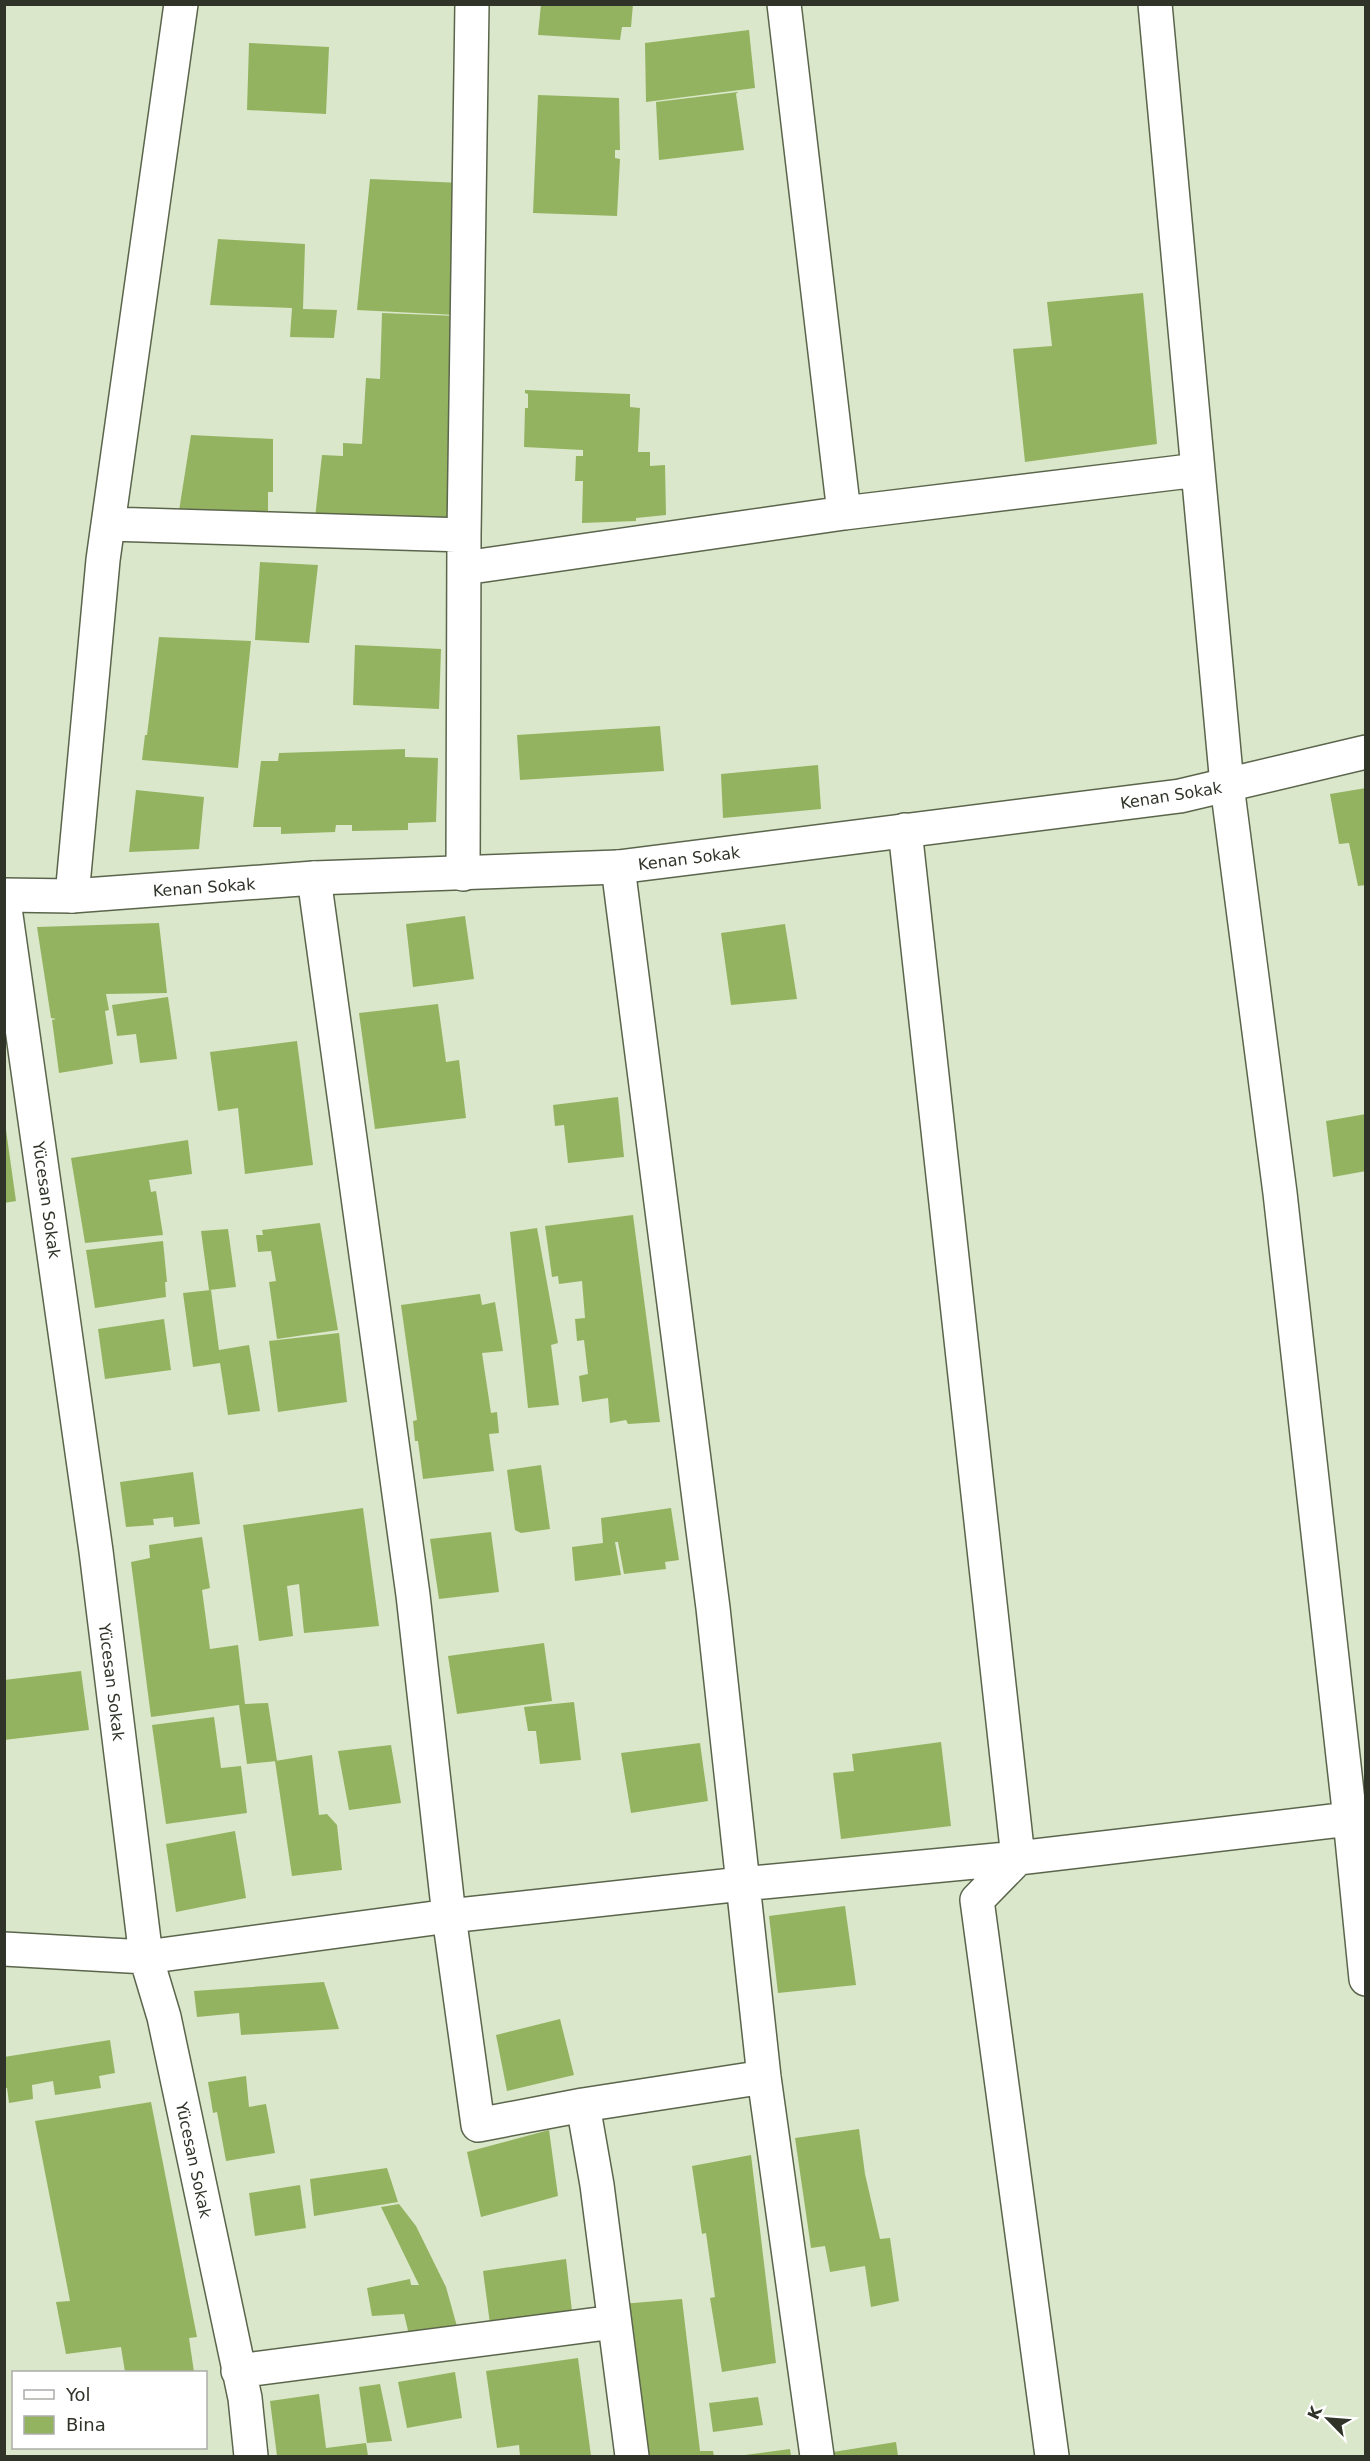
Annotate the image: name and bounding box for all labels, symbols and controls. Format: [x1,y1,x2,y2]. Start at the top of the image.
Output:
street label: Kenan Sokak [1119,778,1224,813]
street label: Kenan Sokak [637,843,742,874]
street label: Kenan Sokak [152,874,257,901]
street label: Yücesan Sokak [29,1139,64,1261]
street label: Yücesan Sokak [95,1621,128,1743]
street label: Yücesan Sokak [172,2099,215,2221]
legend [12,2371,207,2449]
text: Yol [65,2384,91,2405]
north arrow [1298,2389,1358,2449]
text: K [1304,2403,1326,2423]
text: Bina [66,2414,106,2435]

